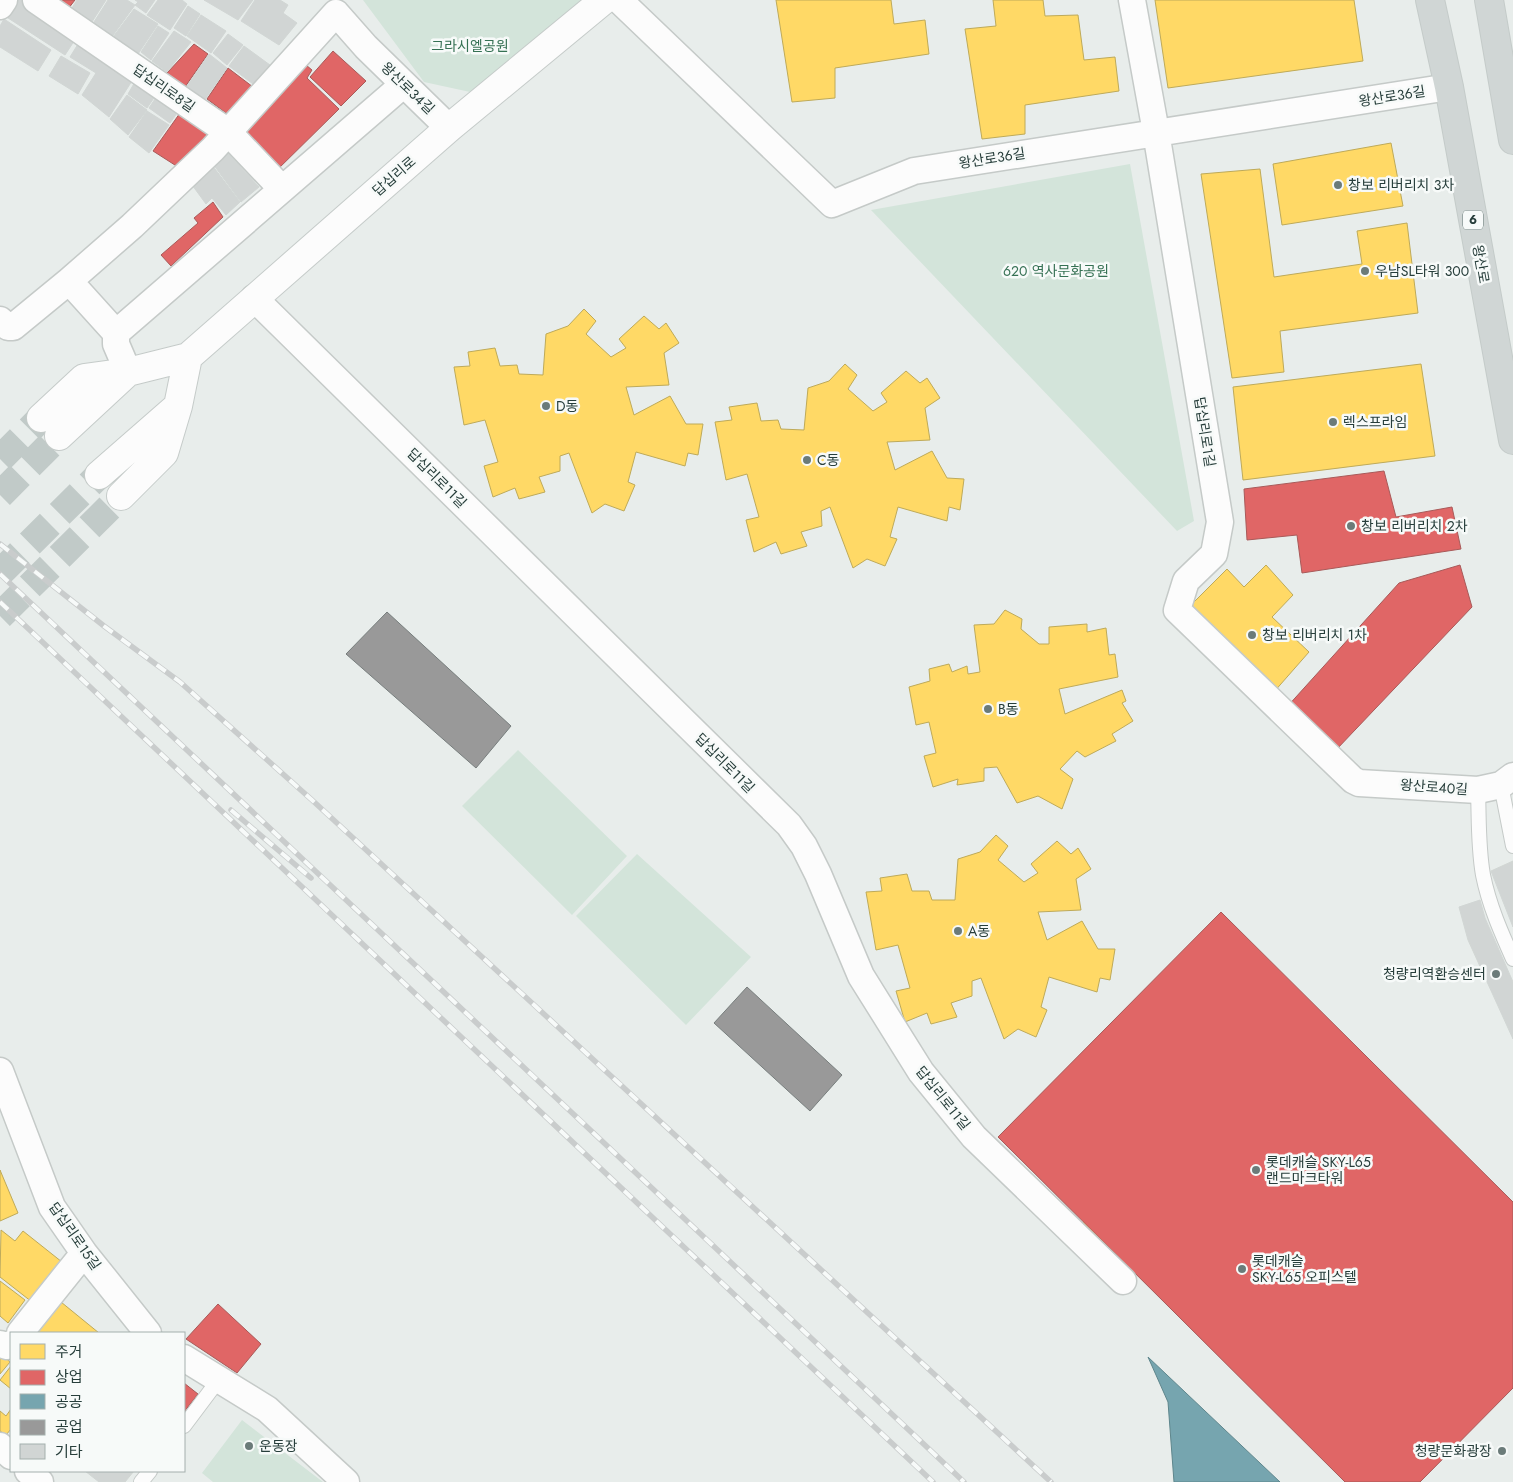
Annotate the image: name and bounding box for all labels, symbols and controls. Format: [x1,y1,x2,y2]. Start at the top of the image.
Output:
park label: 그라시엘공원 [431,36,509,56]
street label: 왕산로34길 [377,57,439,119]
street label: 답십리로8길 [129,59,199,117]
street label: 왕산로36길 [1357,81,1427,111]
street label: 왕산로36길 [957,143,1027,173]
street label: 답십리로 [368,151,420,200]
place label: 창보 리버리치 3차 [1348,175,1454,195]
marker: 창보 리버리치 3차 [1332,179,1344,191]
road number: 6 [1463,210,1483,230]
street label: 왕산로 [1468,243,1494,285]
park label: 620 역사문화공원 [1003,261,1109,281]
place label: 우남SL타워 300 [1375,261,1469,281]
marker: 우남SL타워 300 [1359,265,1371,277]
place label: D동 [556,396,579,416]
street label: 답십리로1길 [1190,396,1220,468]
marker: D동 [540,400,552,412]
place label: 렉스프라임 [1343,412,1407,432]
marker: 렉스프라임 [1327,416,1339,428]
street label: 답십리로11길 [403,444,471,512]
place label: C동 [817,450,840,470]
marker: C동 [801,454,813,466]
place label: 창보 리버리치 2차 [1361,516,1468,536]
marker: 창보 리버리치 2차 [1345,520,1357,532]
place label: 창보 리버리치 1차 [1262,625,1367,645]
marker: 창보 리버리치 1차 [1246,629,1258,641]
place label: B동 [998,699,1019,719]
marker: B동 [982,703,994,715]
street label: 답십리로11길 [691,729,759,797]
street label: 왕산로40길 [1399,775,1469,799]
place label: A동 [968,921,990,941]
marker: A동 [952,925,964,937]
place label: 청량리역환승센터 [1383,964,1486,984]
marker: 청량리역환승센터 [1490,968,1502,980]
street label: 답십리로11길 [911,1062,975,1134]
place label: 롯데캐슬 SKY-L65 랜드마크타워 [1266,1152,1371,1188]
marker: 롯데캐슬 SKY-L65 랜드마크타워 [1250,1164,1262,1176]
street label: 답십리로15길 [44,1198,106,1274]
place label: 롯데캐슬 SKY-L65 오피스텔 [1252,1251,1357,1287]
marker: 롯데캐슬 SKY-L65 오피스텔 [1236,1263,1248,1275]
legend [10,1332,185,1472]
text: 주거 [55,1341,83,1363]
text: 상업 [55,1366,83,1388]
text: 공공 [55,1391,83,1413]
text: 공업 [55,1416,83,1438]
place label: 운동장 [259,1436,298,1456]
marker: 운동장 [243,1440,255,1452]
text: 기타 [55,1441,83,1463]
place label: 청량문화광장 [1415,1441,1492,1461]
marker: 청량문화광장 [1496,1445,1508,1457]

